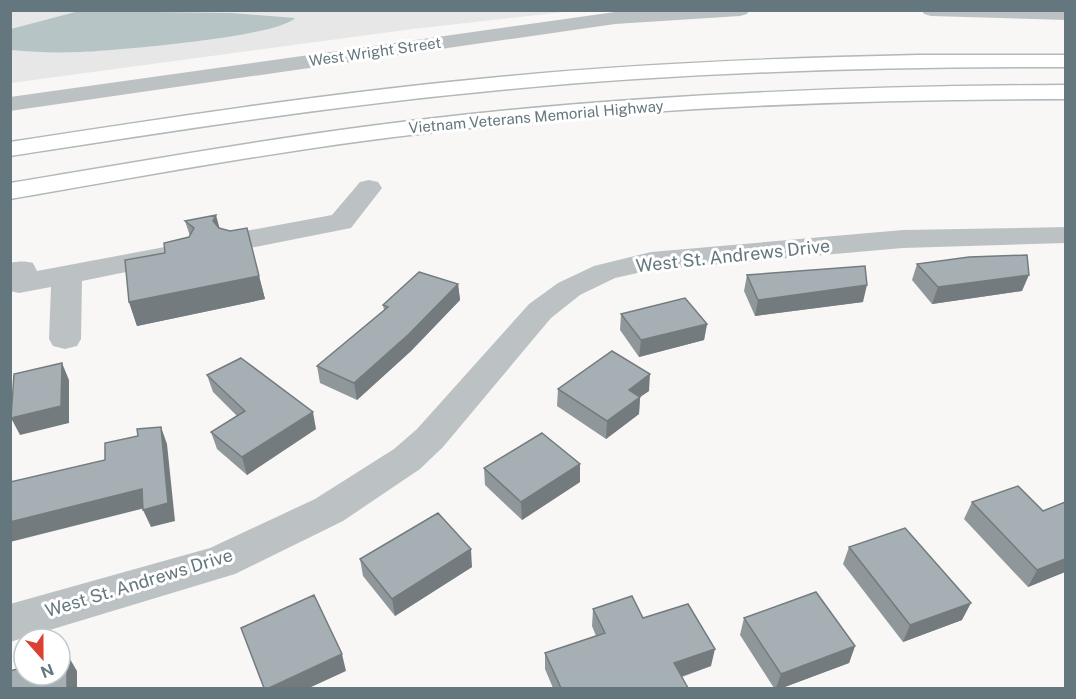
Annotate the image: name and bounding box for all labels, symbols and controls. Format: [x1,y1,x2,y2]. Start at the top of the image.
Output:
street label: West Wright Street [308,34,442,69]
street label: Vietnam Veterans Memorial Highway [408,97,664,136]
street label: West St. Andrews Drive [635,235,831,276]
street label: West St. Andrews Drive [42,544,235,621]
north arrow [12,627,72,687]
text: N [38,659,56,682]

